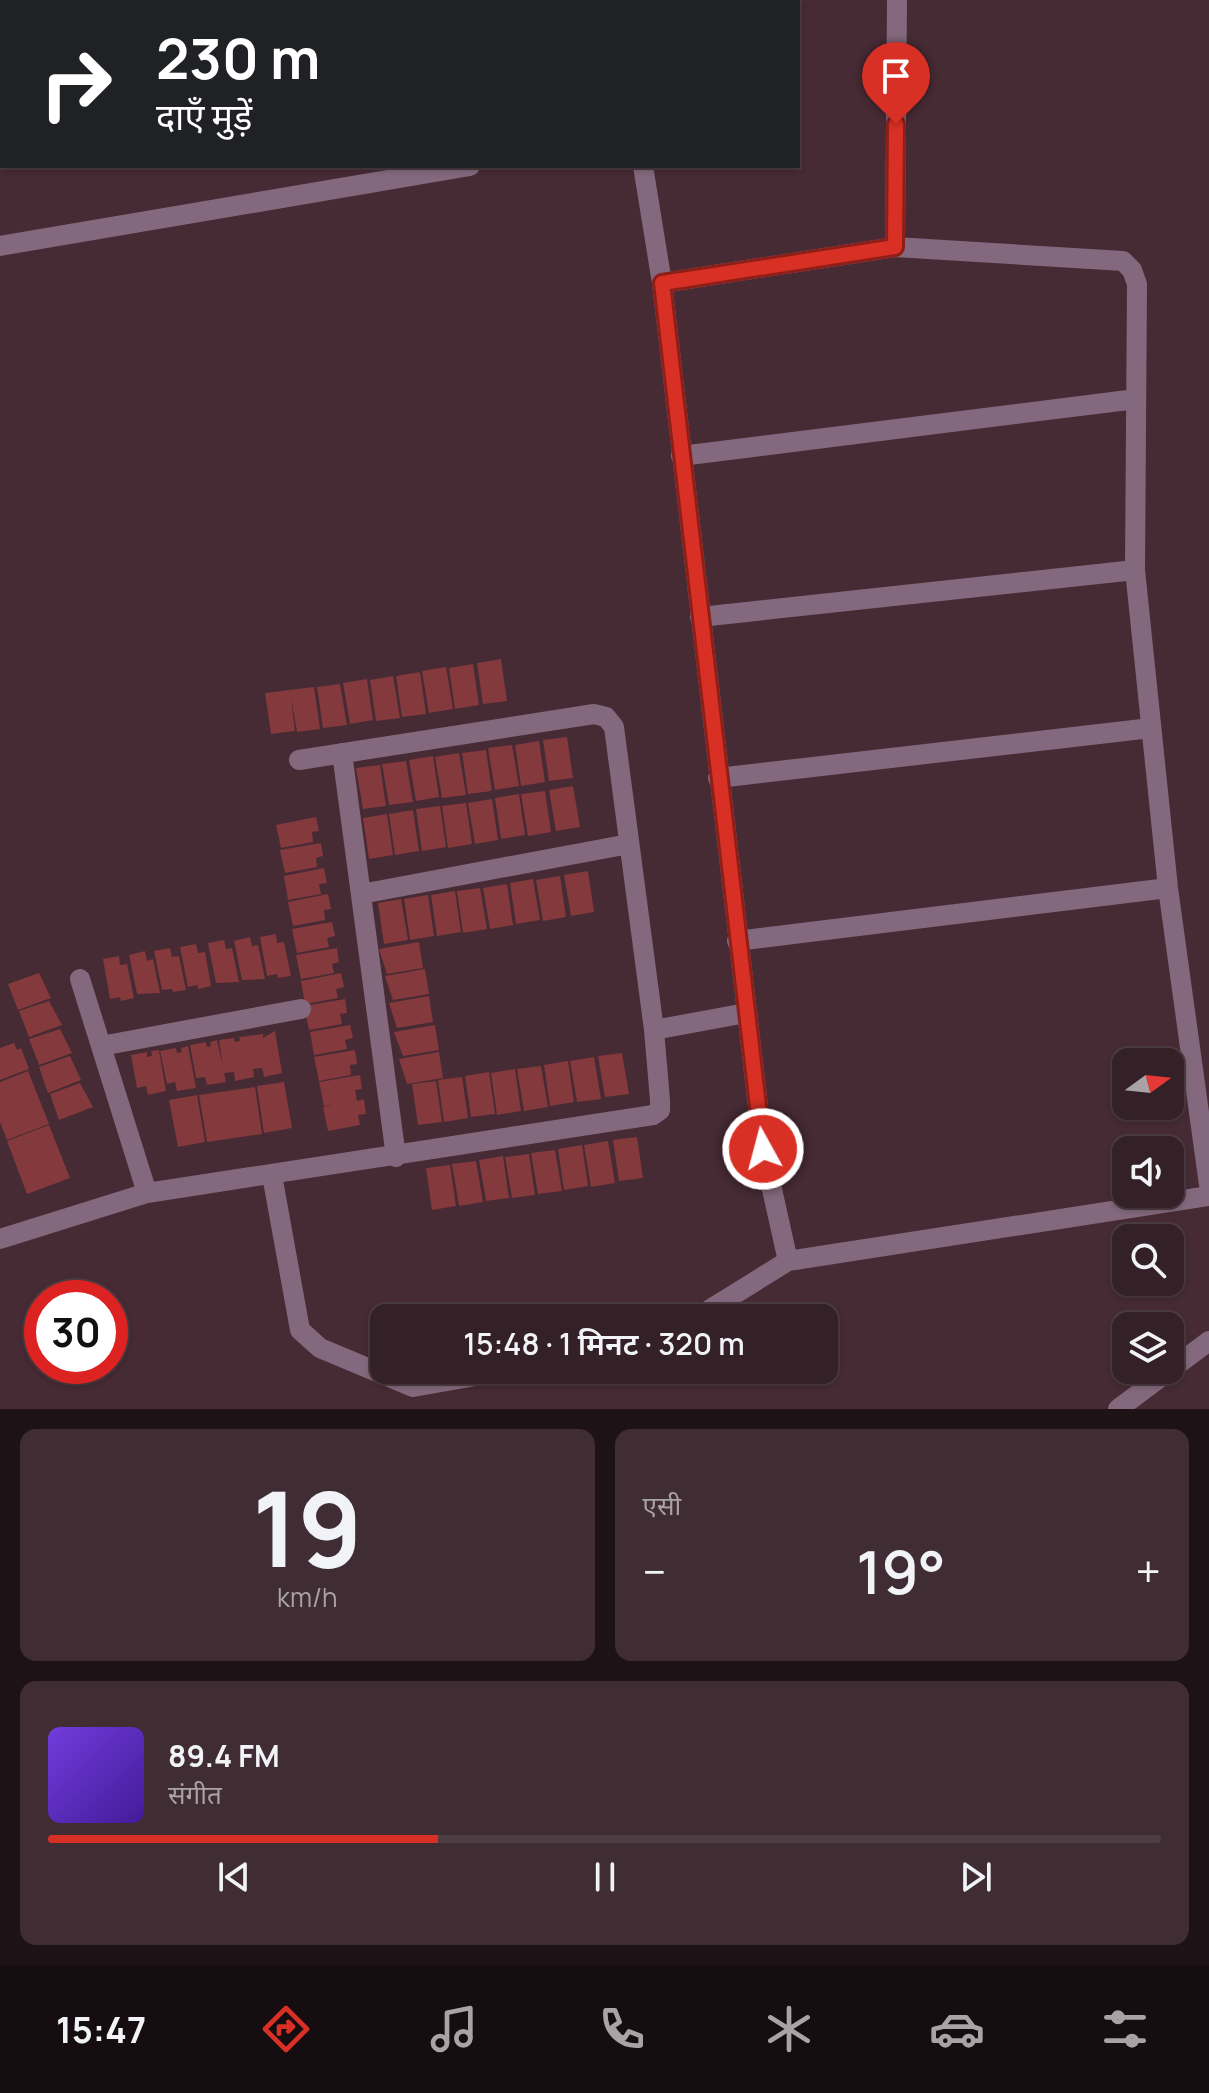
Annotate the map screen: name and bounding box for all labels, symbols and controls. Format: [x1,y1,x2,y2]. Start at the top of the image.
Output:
text: 230 m [156,19,320,96]
icon: right [24,32,128,136]
pin [862,42,930,124]
icon: arrive [874,54,918,98]
text: दाएँ मुड़ें [156,92,252,141]
north arrow [1112,1048,1184,1120]
map controls [1112,1048,1184,1384]
position arrow [721,1107,805,1191]
button: sound [1112,1136,1184,1208]
button: search [1112,1224,1184,1296]
speed limit sign: 30 [24,1280,128,1384]
button: layers [1112,1312,1184,1384]
text: 15:48 · 1 मिनट · 320 m [463,1323,745,1364]
text: 19 [252,1456,362,1598]
text: एसी [643,1487,681,1523]
text: 19° [856,1530,946,1612]
text: − [643,1541,666,1601]
text: + [1136,1541,1161,1601]
text: km/h [277,1579,337,1615]
text: 89.4 FM [168,1735,280,1776]
text: संगीत [168,1776,222,1812]
icon: previous [212,1855,256,1899]
icon: pause [583,1855,627,1899]
icon: next [954,1855,998,1899]
icon: directions [258,2001,314,2057]
icon: music [426,2001,482,2057]
icon: phone [594,2001,650,2057]
icon: climate [761,2001,817,2057]
icon: car [929,2001,985,2057]
icon: filters [1097,2001,1153,2057]
text: 15:47 [56,2005,146,2054]

